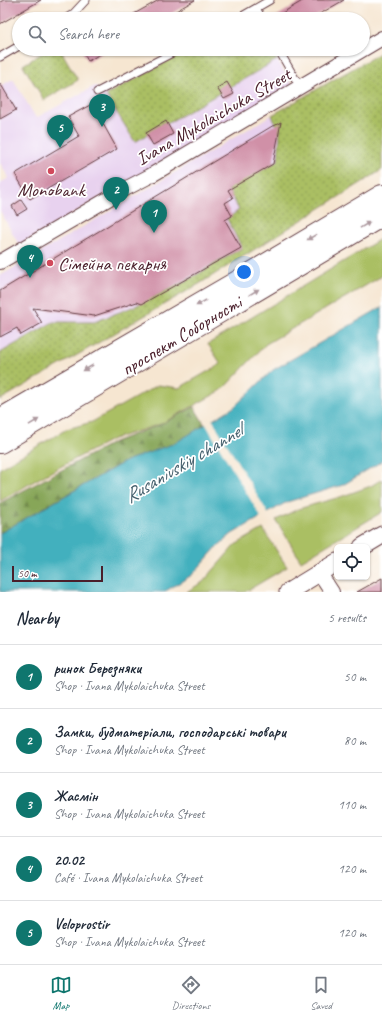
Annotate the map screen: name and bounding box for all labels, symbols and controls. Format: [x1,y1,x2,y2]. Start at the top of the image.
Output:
search box [12,12,370,56]
icon: search [26,23,48,45]
text: Search here [58,25,119,44]
street label: Ivana Mykolaichuka Street [132,62,297,171]
pin: 3 [89,94,115,127]
pin: 5 [47,115,73,148]
marker: Monobank [46,166,56,176]
pin: 2 [103,177,129,210]
place label: Monobank [17,178,87,202]
pin: 1 [141,200,167,233]
one-way arrow [359,222,371,229]
one-way arrow [307,233,317,241]
pin: 4 [17,245,43,278]
place label: Сімейна пекарня [58,252,167,276]
marker: Сімейна пекарня [45,258,55,268]
your location [234,262,254,282]
one-way arrow [248,288,260,295]
street label: проспект Соборності [117,289,248,381]
one-way arrow [195,300,206,307]
one-way arrow [82,365,94,372]
water label: Rusanivskiy channel [120,415,253,508]
one-way arrow [28,419,39,426]
map controls [334,544,370,580]
button: locate [334,544,370,580]
scale bar [12,564,103,583]
text: 50 m [18,566,37,580]
text: Nearby [16,608,59,629]
text: 5 results [328,610,366,626]
text: ринок Березняки [54,659,141,678]
text: 1 [26,669,32,685]
text: 50 m [344,669,366,685]
text: Shop · Ivana Mykolaichuka Street [54,678,205,694]
text: Замки, будматеріали, господарські товари [54,723,286,742]
text: 2 [26,733,32,749]
text: 80 m [344,733,366,749]
text: Shop · Ivana Mykolaichuka Street [54,742,205,758]
text: Жасмін [54,787,98,806]
text: 3 [26,797,32,813]
text: 110 m [338,797,366,813]
text: Shop · Ivana Mykolaichuka Street [54,806,205,822]
text: 20.02 [54,851,84,870]
text: 4 [26,861,32,877]
text: 120 m [338,861,366,877]
text: Café · Ivana Mykolaichuka Street [54,870,202,886]
text: Veloprostir [54,915,109,934]
text: 5 [26,925,32,941]
text: 120 m [338,925,366,941]
text: Shop · Ivana Mykolaichuka Street [54,934,205,950]
tab: Map [50,974,72,1012]
tab: Directions [172,974,210,1012]
tab: Saved [310,974,332,1012]

